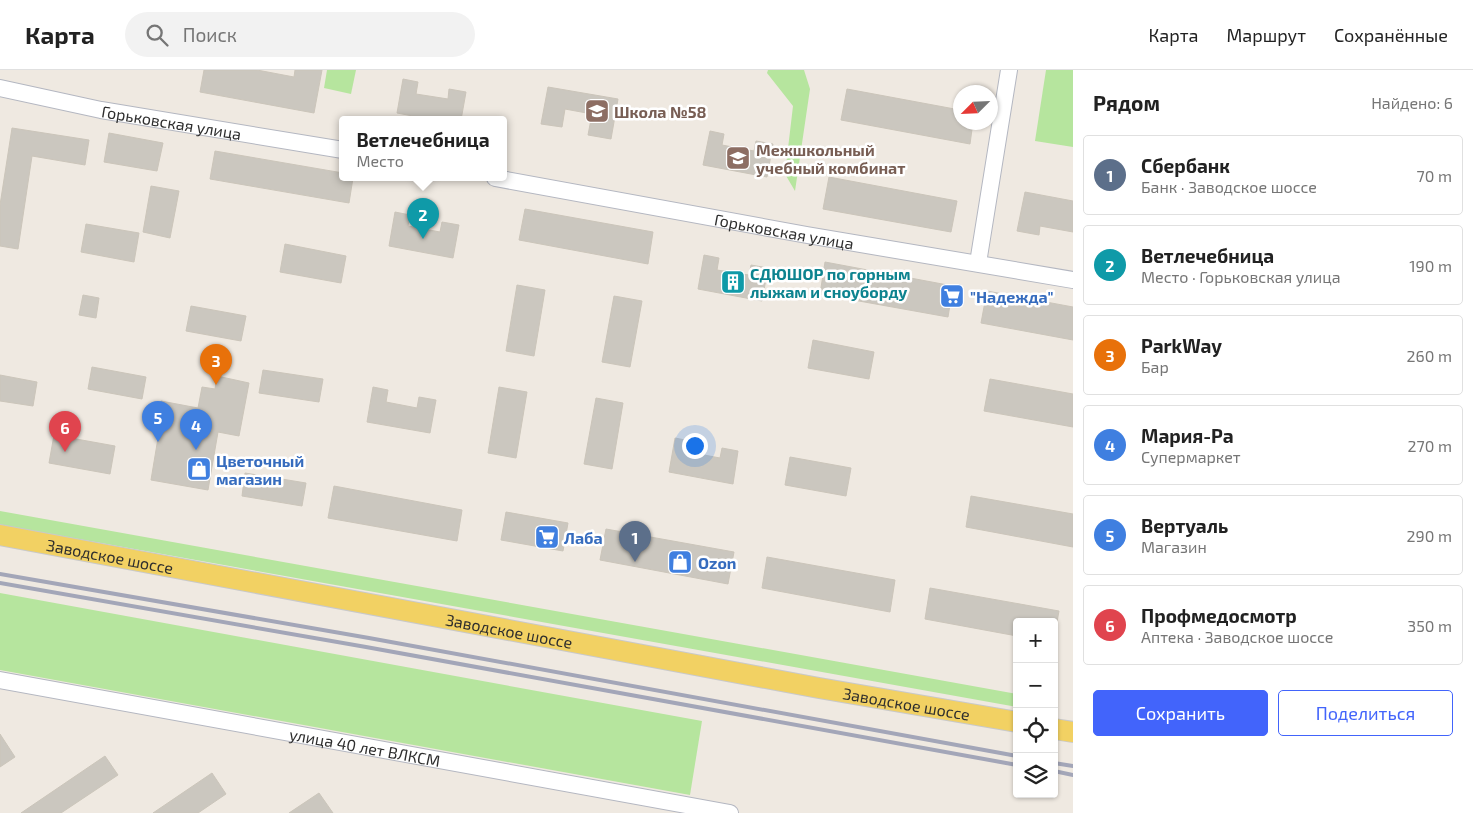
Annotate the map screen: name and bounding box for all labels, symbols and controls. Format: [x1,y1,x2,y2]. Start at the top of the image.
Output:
search box [125,12,475,57]
text: Карта [25,20,95,49]
icon: search [143,21,171,49]
text: Поиск [183,23,237,46]
text: Карта [1148,24,1198,46]
text: Маршрут [1226,24,1306,46]
text: Сохранённые [1334,24,1448,46]
north arrow [953,85,998,130]
text: Рядом [1093,90,1160,115]
text: Найдено: 6 [1371,93,1453,112]
school or university icon: Школа №58 [584,98,610,124]
street label: Горьковская улица [100,101,243,143]
place label: Школа №58 [614,102,707,121]
popup [339,116,507,181]
text: Ветлечебница [356,128,490,151]
place label: Межшкольный учебный комбинат [756,140,905,177]
school or university icon: Межшкольный учебный комбинат [725,145,751,171]
text: Место [356,151,404,170]
text: Сбербанк [1141,154,1230,177]
text: 1 [1107,166,1113,185]
text: 70 m [1417,166,1452,185]
text: Банк · Заводское шоссе [1141,177,1317,196]
pin: 2 [407,198,439,239]
street label: Горьковская улица [713,209,855,252]
text: Ветлечебница [1141,244,1274,267]
text: 2 [1105,256,1115,275]
text: 190 m [1409,256,1452,275]
place label: СДЮШОР по горным лыжам и сноуборду [750,264,911,301]
text: Место · Горьковская улица [1141,267,1341,286]
building icon: СДЮШОР по горным лыжам и сноуборду [720,269,746,295]
supermarket icon: "Надежда" [939,283,965,309]
place label: "Надежда" [970,287,1053,306]
text: ParkWay [1141,334,1222,357]
pin: 3 [200,344,232,385]
text: 3 [1105,346,1115,365]
text: 260 m [1407,346,1452,365]
text: Бар [1141,357,1169,376]
pin: 5 [142,401,174,442]
pin: 4 [180,409,212,450]
pin: 6 [49,411,81,452]
text: Мария-Ра [1141,424,1234,447]
your location [682,433,708,459]
text: 4 [1105,436,1115,455]
text: 270 m [1408,436,1452,455]
text: Супермаркет [1141,447,1240,466]
place label: Цветочный магазин [216,451,304,488]
shop icon: Цветочный магазин [186,456,212,482]
text: Вертуаль [1141,514,1228,537]
pin: 1 [619,521,651,562]
supermarket icon: Лаба [534,524,560,550]
text: 5 [1106,526,1114,545]
text: 290 m [1407,526,1452,545]
place label: Лаба [564,528,603,547]
street label: Заводское шоссе [45,534,175,577]
text: Магазин [1141,537,1207,556]
shop icon: Ozon [667,549,693,575]
place label: Ozon [698,553,736,572]
text: Профмедосмотр [1141,604,1297,627]
street label: Заводское шоссе [444,609,574,651]
text: 6 [1105,616,1115,635]
text: 350 m [1407,616,1452,635]
map controls [1013,618,1058,798]
button: + [1013,618,1058,663]
text: Аптека · Заводское шоссе [1141,627,1333,646]
button: − [1013,663,1058,708]
street label: Заводское шоссе [842,683,972,723]
button: Сохранить [1093,690,1268,736]
button: Поделиться [1278,690,1453,736]
button: locate [1013,708,1058,753]
street label: улица 40 лет ВЛКСМ [288,723,442,770]
button: layers [1013,753,1058,798]

